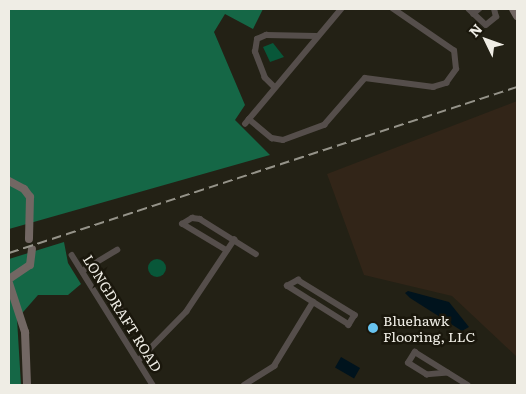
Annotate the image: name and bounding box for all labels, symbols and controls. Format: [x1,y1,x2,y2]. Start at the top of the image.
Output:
north arrow [461,15,511,65]
text: N [463,19,486,41]
street label: LONGDRAFT ROAD [80,251,166,375]
place label: Bluehawk Flooring, LLC [383,312,475,344]
marker: Bluehawk Flooring, LLC [367,322,379,334]

